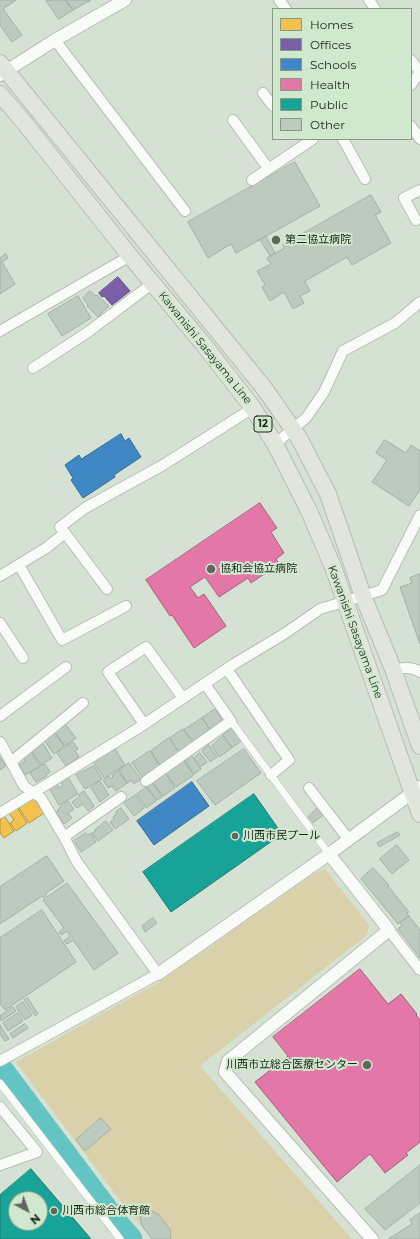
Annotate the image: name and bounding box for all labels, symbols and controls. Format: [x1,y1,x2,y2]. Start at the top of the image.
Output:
legend [272,8,412,140]
text: Homes [310,17,353,32]
text: Offices [310,37,351,52]
text: Schools [310,57,356,72]
text: Health [310,77,350,92]
text: Public [310,97,348,112]
text: Other [310,117,345,132]
place label: 第二協立病院 [285,233,351,247]
marker: 第二協立病院 [270,234,282,246]
street label: Kawanishi Sasayama Line [156,289,254,407]
road number: 12 [254,416,272,432]
place label: 協和会協立病院 [220,562,297,576]
marker: 協和会協立病院 [205,563,217,575]
street label: Kawanishi Sasayama Line [325,564,385,700]
place label: 川西市民プール [243,829,320,843]
marker: 川西市民プール [230,831,240,841]
place label: 川西市立総合医療センター [226,1058,358,1072]
marker: 川西市立総合医療センター [361,1059,373,1071]
north arrow [8,1191,48,1231]
place label: 川西市総合体育館 [62,1204,150,1218]
marker: 川西市総合体育館 [49,1206,59,1216]
text: N [27,1211,43,1227]

